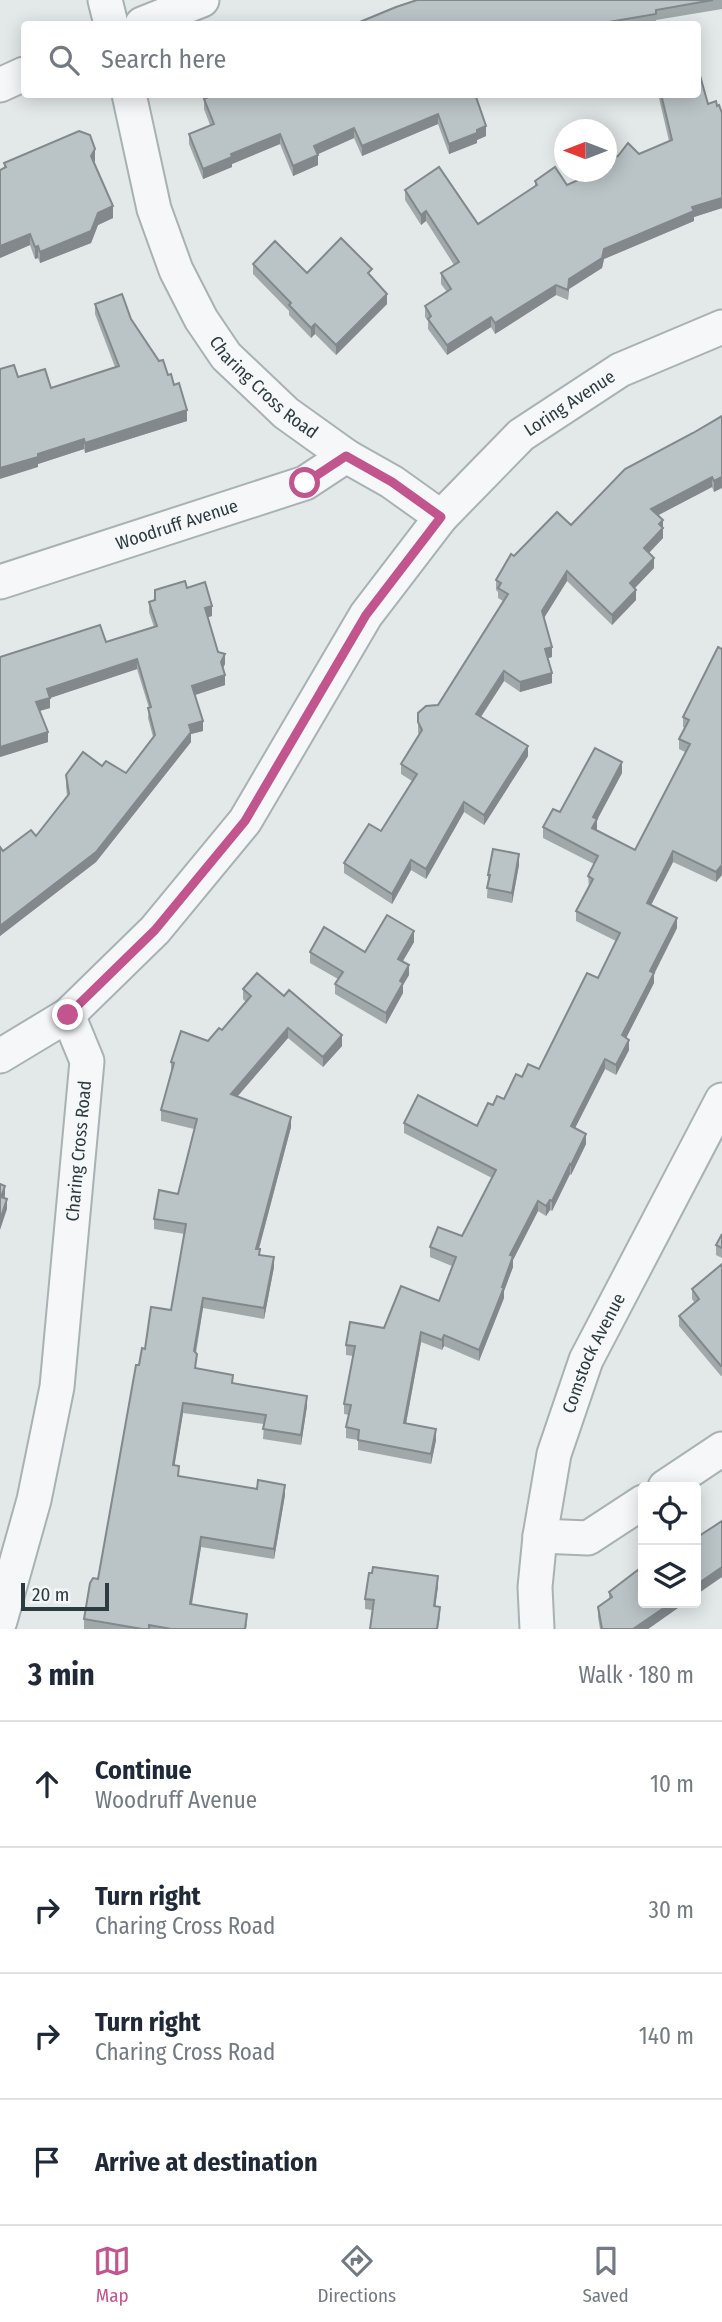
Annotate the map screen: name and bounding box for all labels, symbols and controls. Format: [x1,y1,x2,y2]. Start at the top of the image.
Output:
search box [21,21,701,98]
icon: search [45,41,83,79]
text: Search here [101,44,226,75]
north arrow [554,119,617,182]
street label: Charing Cross Road [205,332,322,443]
street label: Loring Avenue [520,365,619,441]
route start [289,467,320,498]
street label: Woodruff Avenue [113,494,241,555]
route end [52,999,83,1030]
street label: Charing Cross Road [61,1080,96,1222]
street label: Comstock Avenue [558,1289,630,1416]
map controls [638,1482,701,1608]
button: locate [638,1482,701,1545]
button: layers [638,1545,701,1608]
scale bar [21,1580,108,1612]
text: 20 m [32,1583,69,1606]
text: 3 min [28,1657,95,1693]
text: Walk · 180 m [578,1661,694,1689]
text: Continue [95,1755,192,1786]
icon: ahead [28,1765,66,1803]
text: 10 m [650,1770,694,1798]
text: Woodruff Avenue [95,1786,257,1814]
text: Turn right [95,1881,201,1912]
icon: right [28,1891,66,1929]
text: 30 m [649,1896,694,1924]
text: Charing Cross Road [95,1912,275,1940]
text: Turn right [95,2007,201,2038]
icon: right [28,2017,66,2055]
text: 140 m [639,2022,694,2050]
text: Charing Cross Road [95,2038,275,2066]
icon: arrive [28,2143,66,2181]
text: Arrive at destination [95,2147,318,2178]
tab: Map [93,2242,131,2307]
tab: Directions [317,2242,396,2307]
tab: Saved [582,2242,629,2307]

